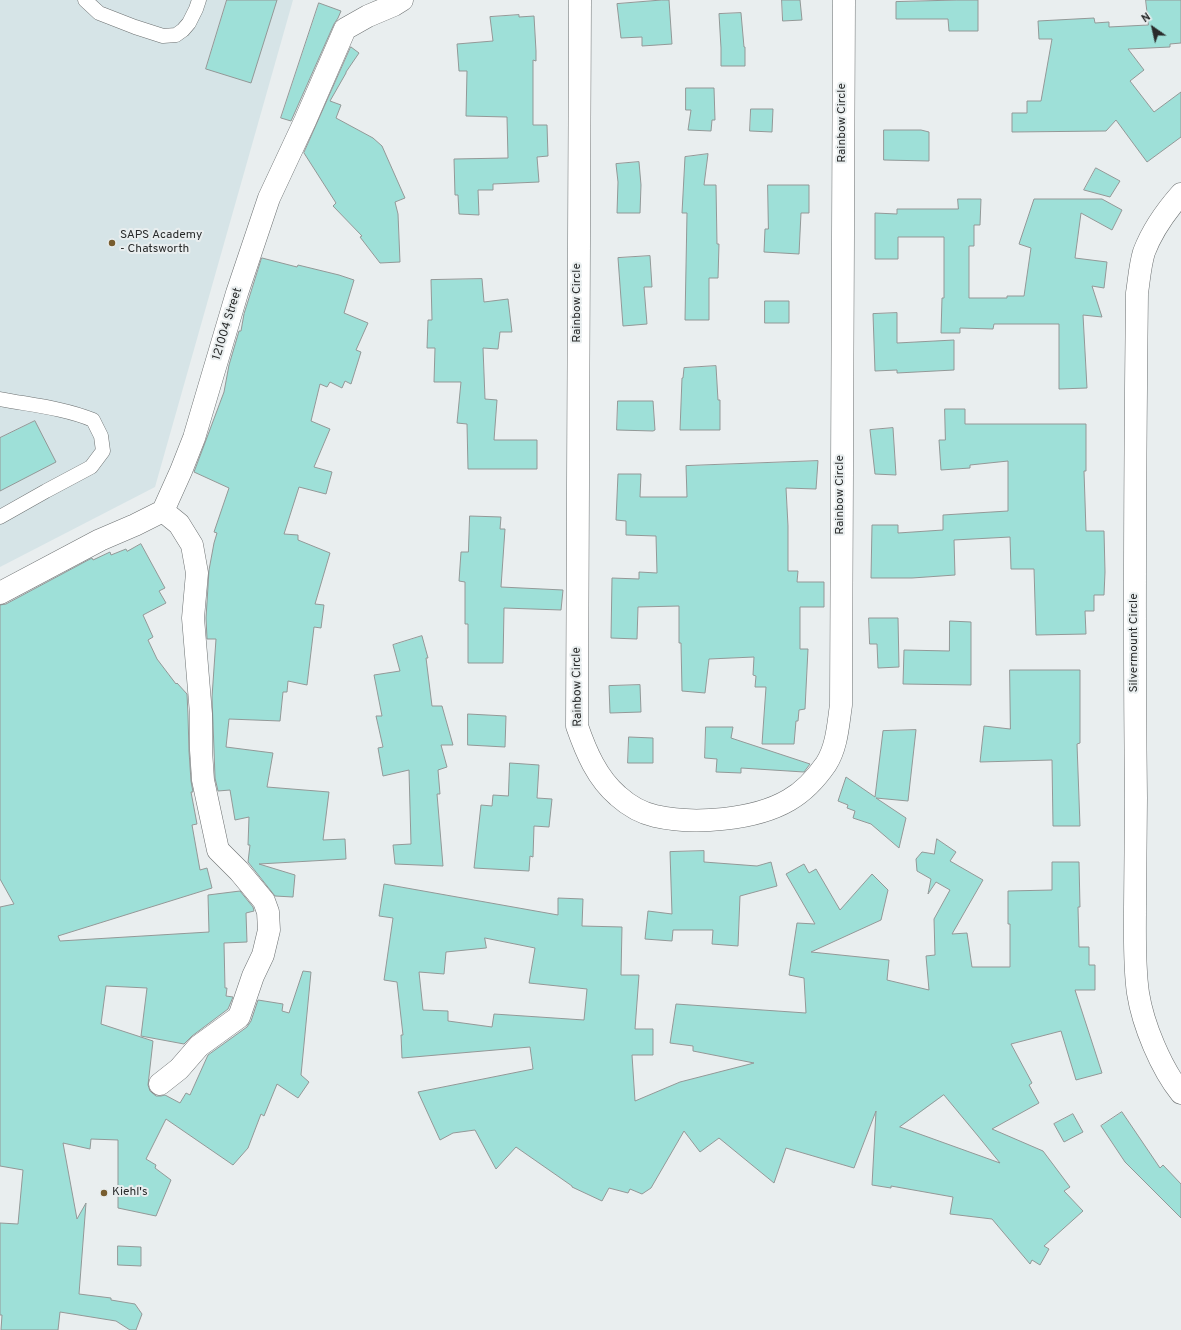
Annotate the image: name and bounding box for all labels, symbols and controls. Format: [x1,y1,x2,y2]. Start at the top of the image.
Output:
north arrow [1133,8,1173,48]
text: N [1139,10,1153,26]
street label: Rainbow Circle [836,83,850,163]
place label: SAPS Academy - Chatsworth [120,229,202,257]
marker: SAPS Academy - Chatsworth [107,238,117,248]
street label: Rainbow Circle [571,263,585,343]
street label: 121004 Street [210,286,246,362]
street label: Rainbow Circle [834,455,848,535]
street label: Silvermount Circle [1128,593,1142,693]
street label: Rainbow Circle [570,647,586,727]
place label: Kiehl's [112,1186,148,1200]
marker: Kiehl's [99,1188,109,1198]

